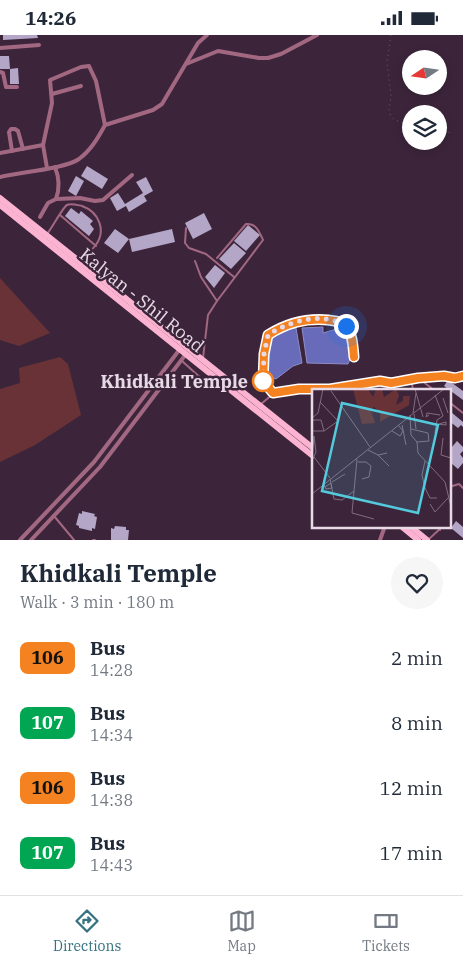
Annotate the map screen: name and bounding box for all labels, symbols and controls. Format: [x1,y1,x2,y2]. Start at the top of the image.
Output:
text: 14:26 [25,6,76,30]
north arrow [402,50,448,95]
map controls [402,50,447,150]
button: layers [402,105,447,150]
street label: Kalyan - Shil Road [75,243,209,357]
your location [334,314,359,339]
place label: Khidkali Temple [100,370,248,393]
marker: Khidkali Temple [252,370,274,392]
inset map [312,389,450,527]
text: Khidkali Temple [20,557,217,589]
button: heart [391,557,443,609]
text: Walk · 3 min · 180 m [20,592,174,612]
text: Bus [90,636,125,660]
text: 106 [31,646,64,669]
text: 2 min [391,646,443,670]
text: 14:28 [90,660,133,680]
text: Bus [90,701,125,725]
text: 107 [31,711,64,734]
text: 8 min [391,711,443,735]
text: 14:34 [90,725,133,745]
text: Bus [90,766,125,790]
text: 106 [31,776,64,799]
text: 12 min [380,776,443,800]
text: 14:38 [90,790,133,810]
text: Bus [90,831,125,855]
text: 107 [31,841,64,864]
text: 17 min [380,841,443,865]
text: 14:43 [90,855,133,875]
tab: Directions [53,907,121,955]
tab: Map [227,907,256,955]
tab: Tickets [362,907,410,955]

